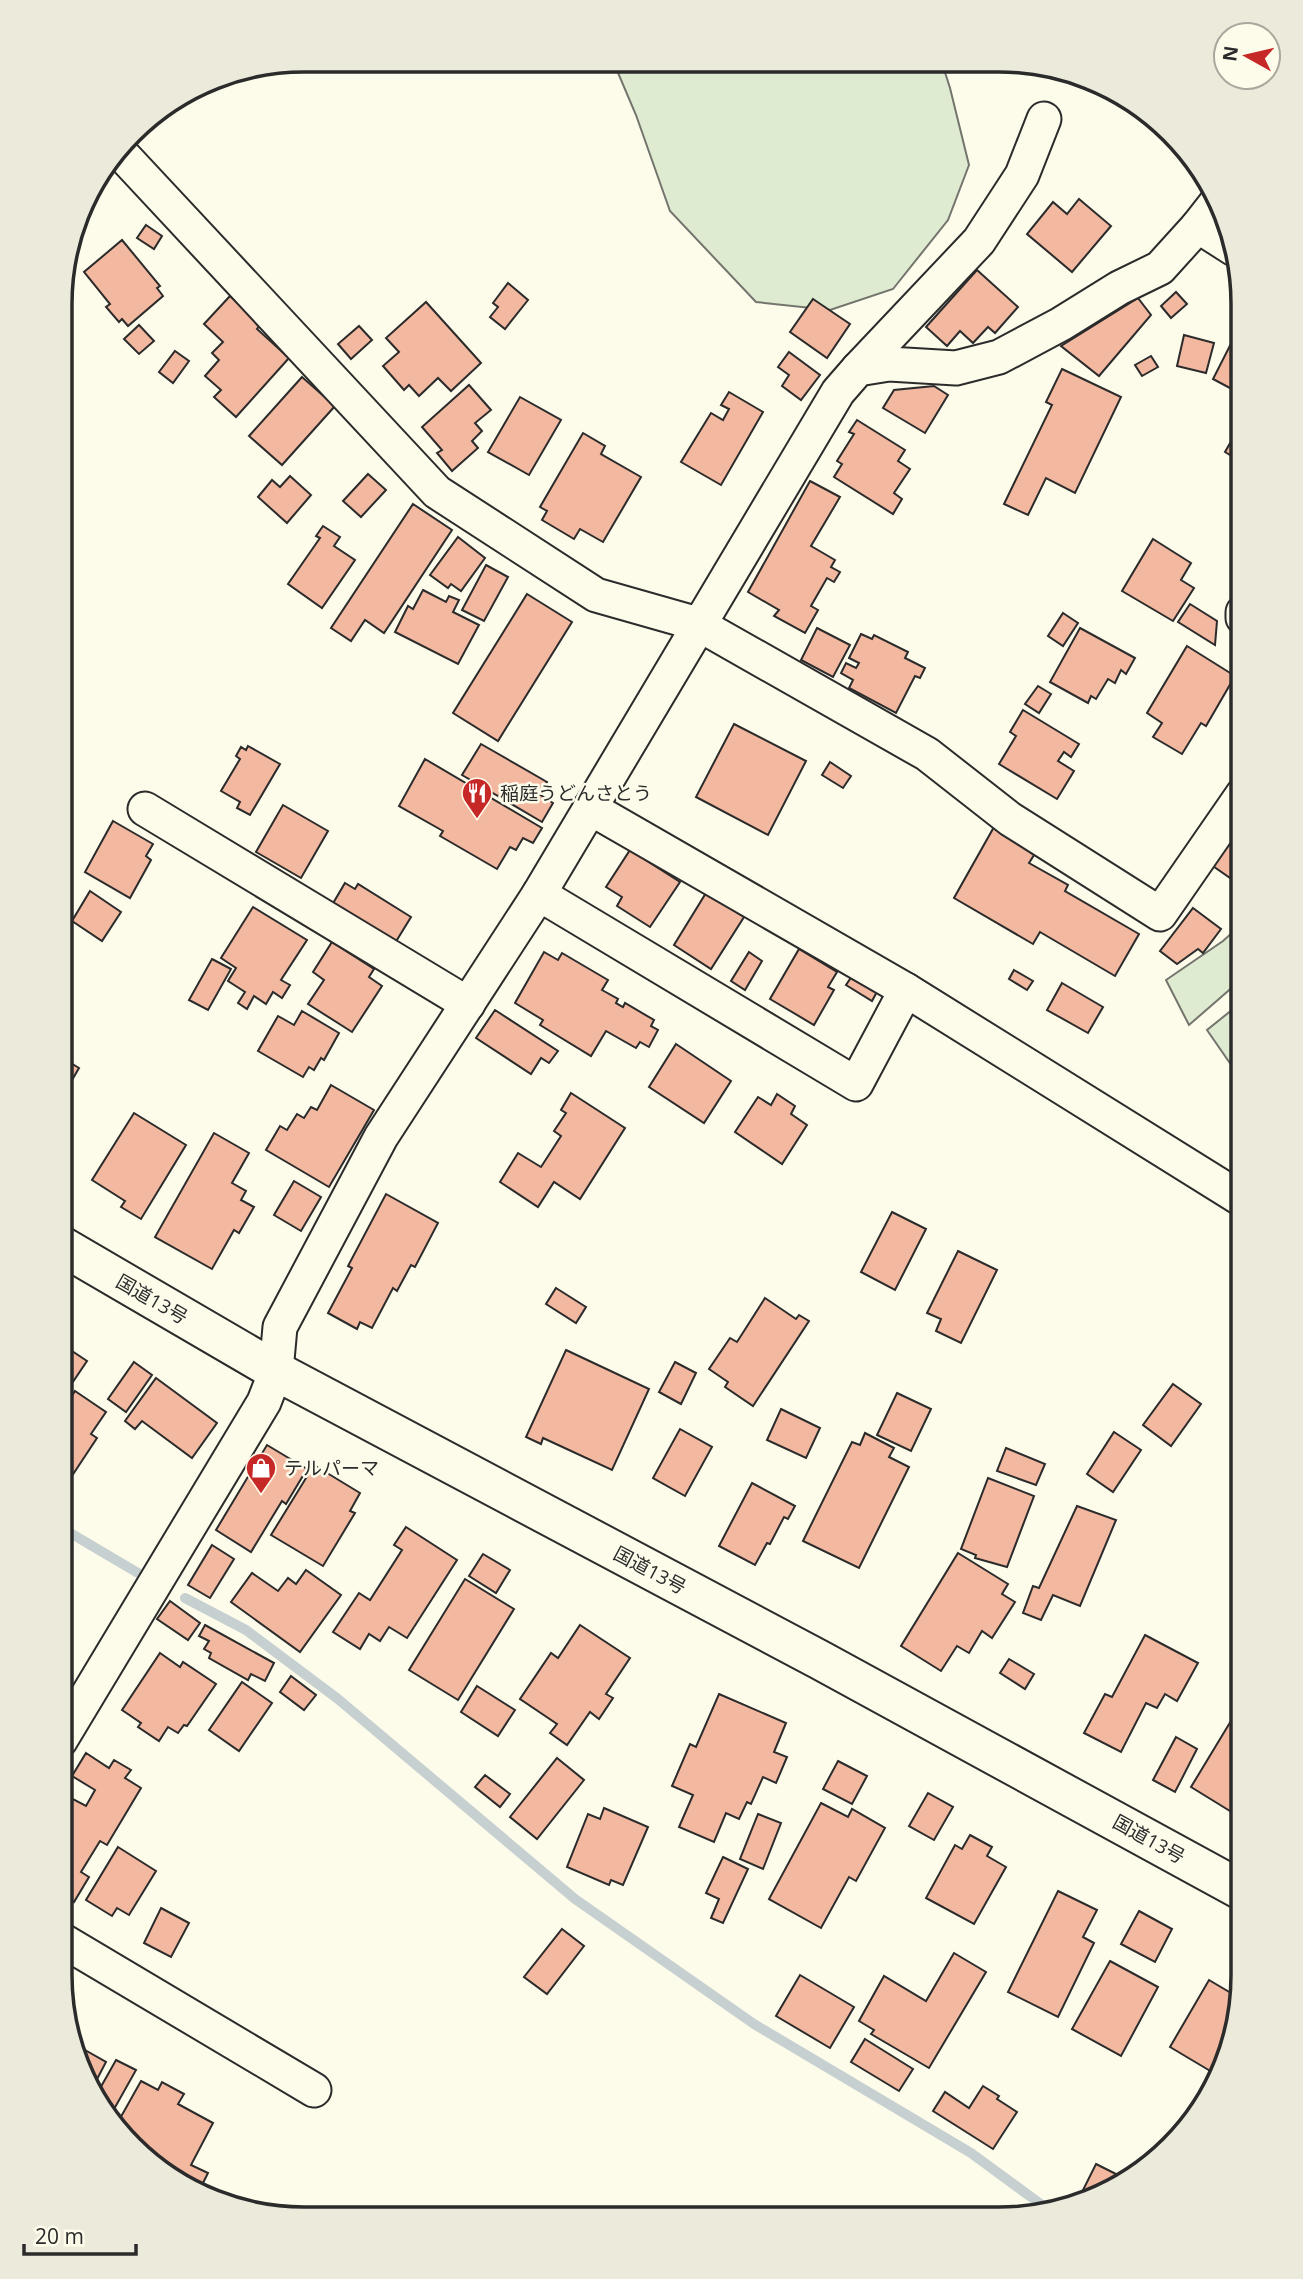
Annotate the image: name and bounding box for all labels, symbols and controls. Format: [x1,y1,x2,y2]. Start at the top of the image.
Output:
north arrow [1212,21,1282,91]
text: N [1216,44,1244,63]
restaurant icon: 稲庭うどんさとう [460,776,494,820]
place label: 稲庭うどんさとう [500,780,652,806]
street label: 国道13号 [111,1268,193,1330]
shop icon: テルパーマ [244,1451,278,1495]
place label: テルパーマ [284,1455,379,1481]
street label: 国道13号 [609,1540,691,1600]
street label: 国道13号 [1108,1809,1190,1869]
scale bar [24,2212,136,2256]
text: 20 m [35,2222,84,2250]

